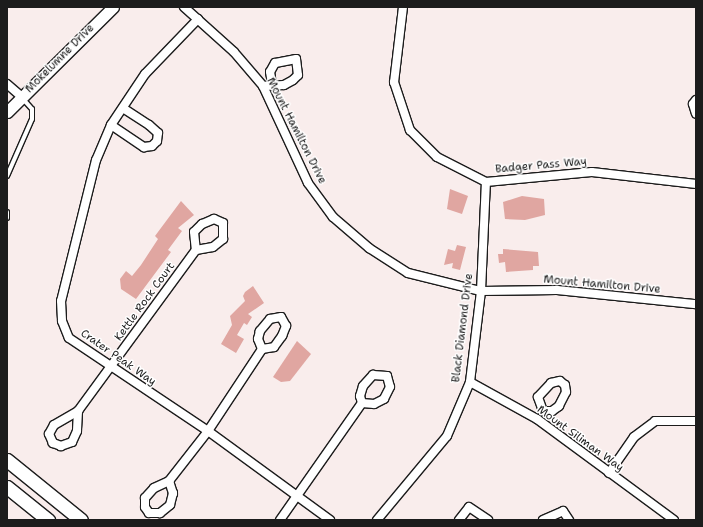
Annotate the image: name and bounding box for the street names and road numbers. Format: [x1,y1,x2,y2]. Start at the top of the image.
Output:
street label: Mokelumne Drive [23,22,97,96]
street label: Mount Hamilton Drive [263,76,329,186]
street label: Badger Pass Way [495,155,587,177]
street label: Kettle Rock Court [112,260,178,344]
street label: Black Diamond Drive [450,273,476,383]
street label: Mount Hamilton Drive [543,273,661,297]
street label: Crater Peak Way [78,327,158,389]
street label: Mount Siliman Way [534,403,626,475]

